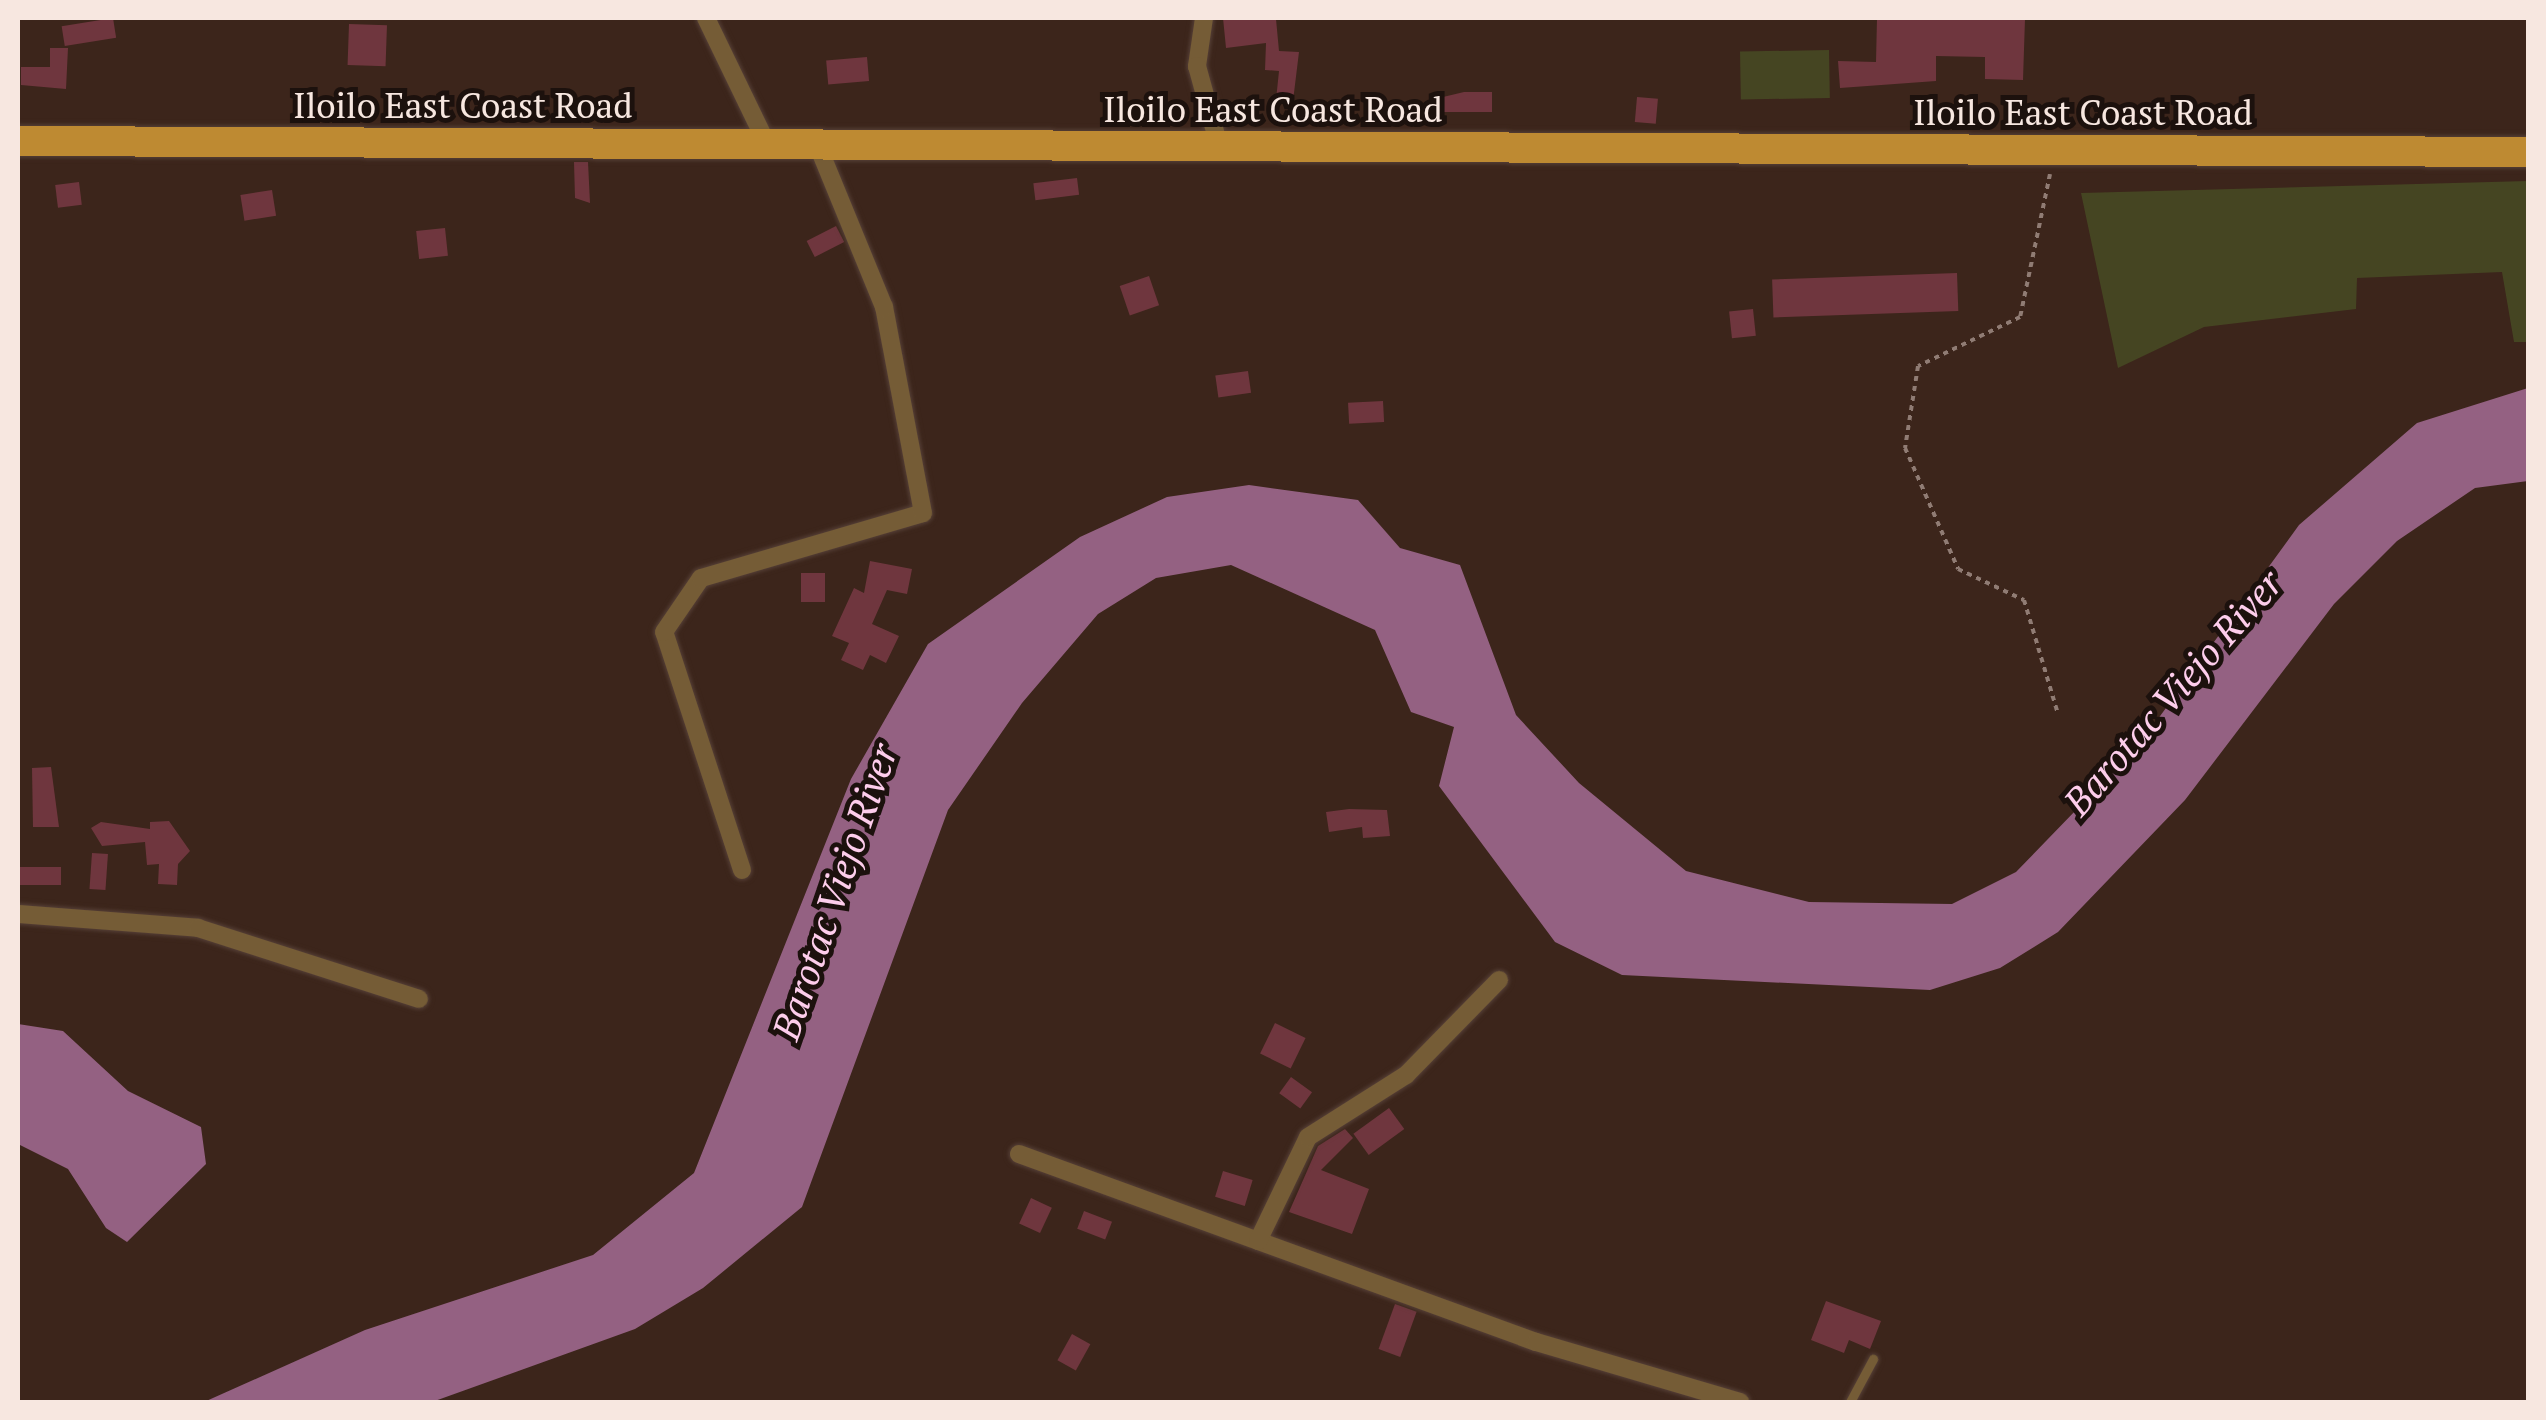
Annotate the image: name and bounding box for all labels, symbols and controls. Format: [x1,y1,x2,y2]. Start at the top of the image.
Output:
street label: Iloilo East Coast Road [293,84,633,126]
street label: Iloilo East Coast Road [1103,88,1443,130]
street label: Iloilo East Coast Road [1913,91,2253,133]
water label: Barotac Viejo River [2054,561,2292,825]
water label: Barotac Viejo River [763,737,907,1047]

